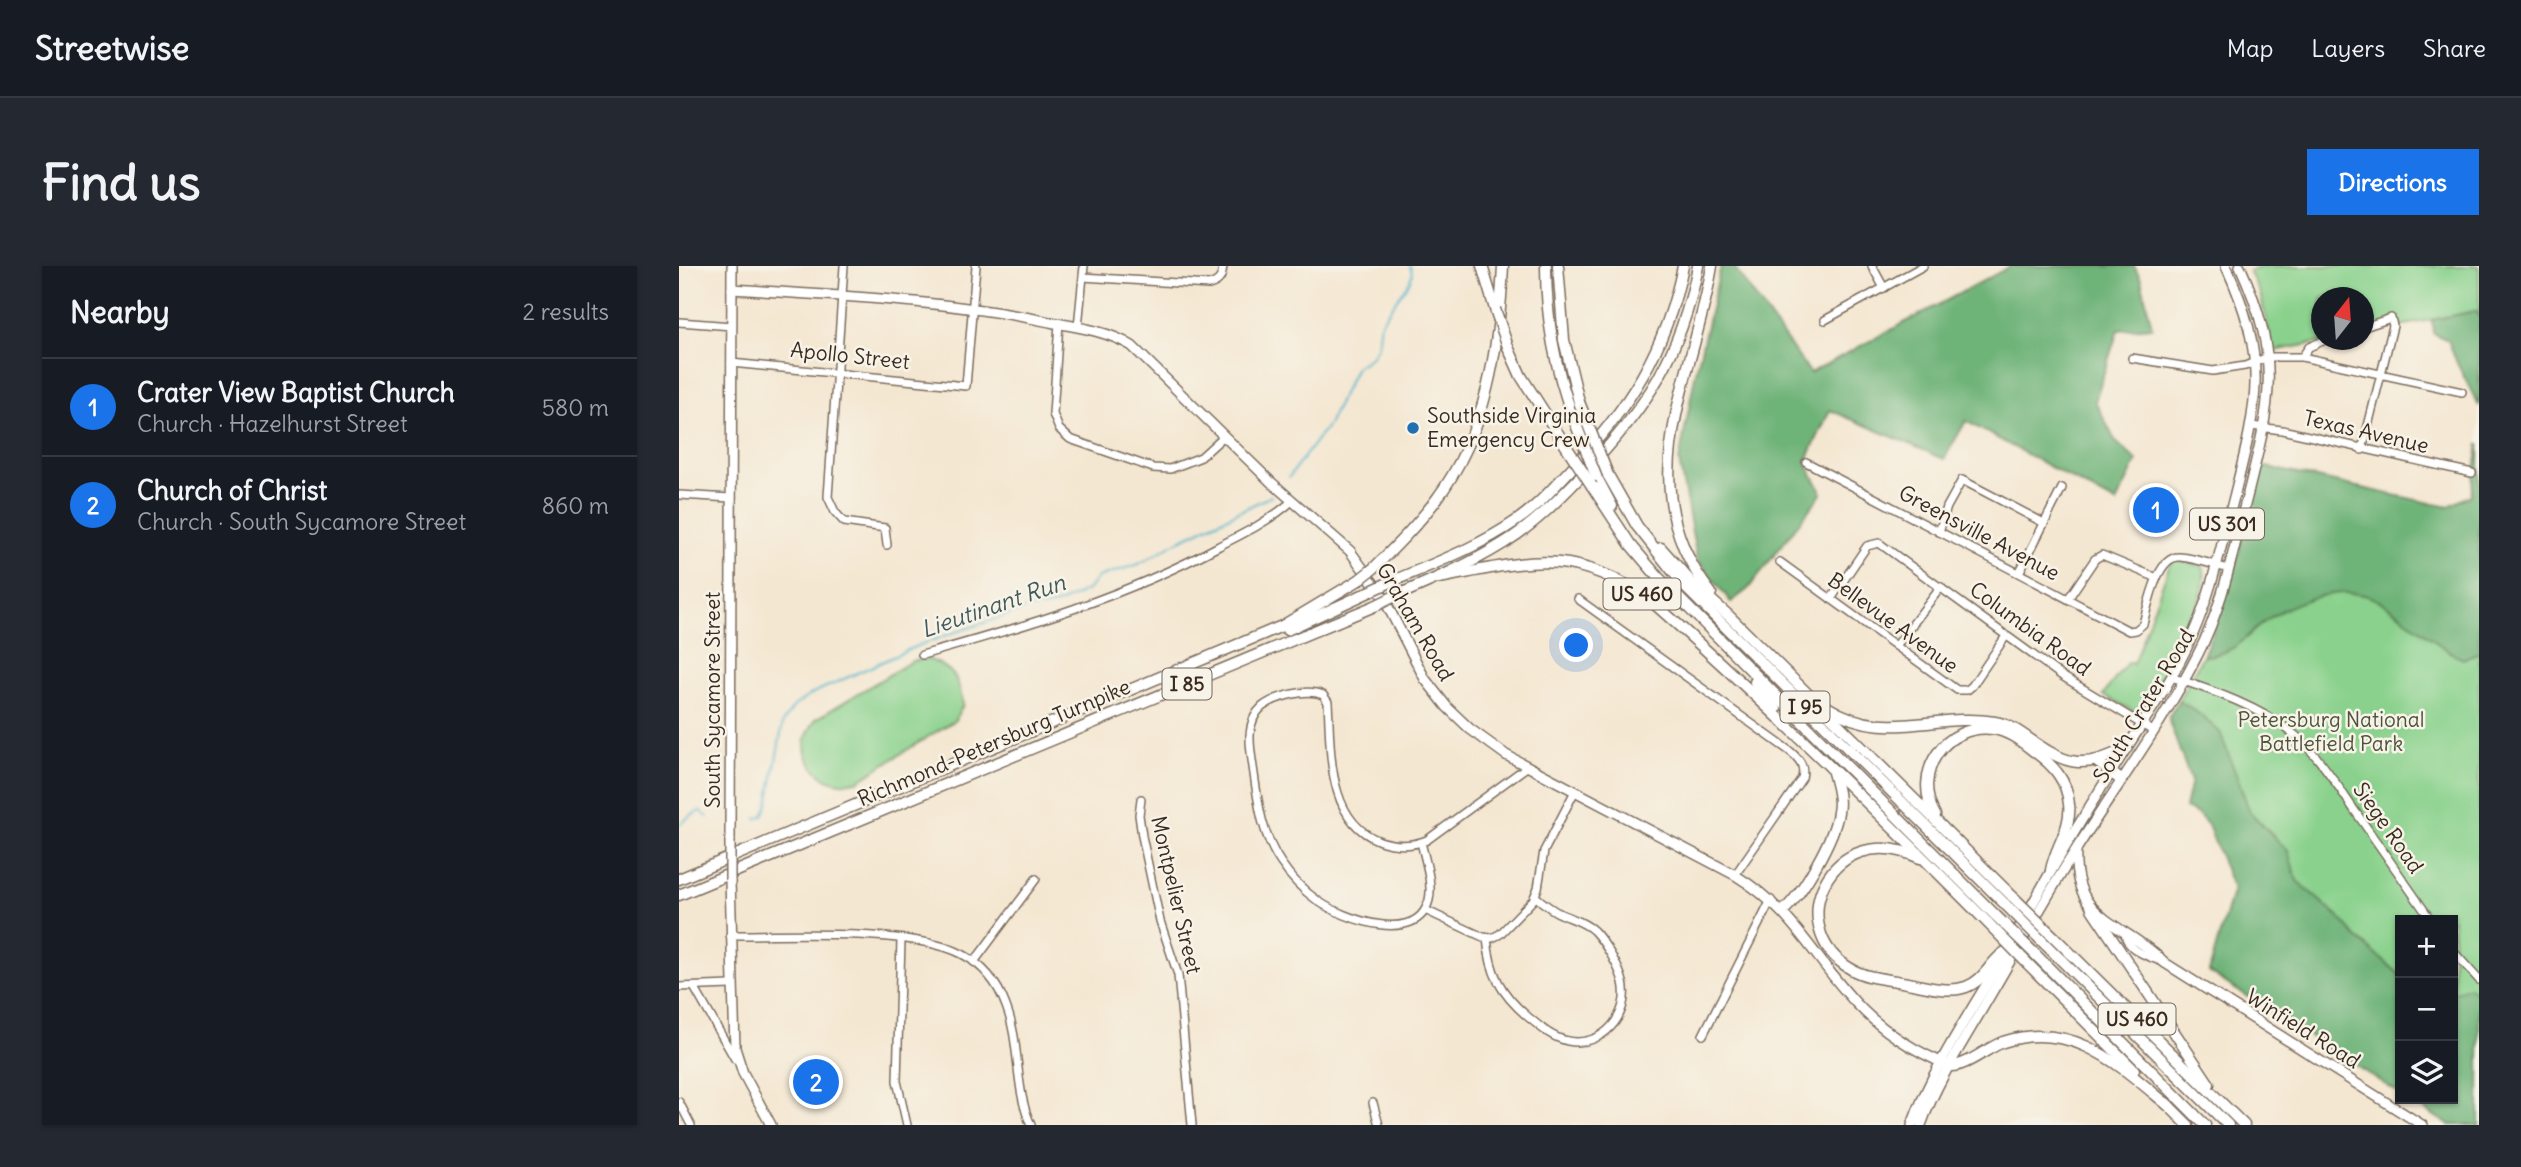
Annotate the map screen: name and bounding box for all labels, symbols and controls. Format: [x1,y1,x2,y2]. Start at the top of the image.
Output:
text: Streetwise [35,27,189,69]
text: Map [2227,33,2273,63]
text: Layers [2311,33,2385,63]
text: Share [2423,33,2486,63]
button: Directions [2307,149,2479,215]
text: Find us [42,152,200,213]
north arrow [2311,287,2374,350]
text: Nearby [70,293,170,331]
text: 2 results [523,297,609,326]
street label: Apollo Street [789,336,911,375]
text: Crater View Baptist Church [137,376,455,409]
text: 1 [88,393,98,422]
text: 580 m [542,393,609,422]
place label: Southside Virginia Emergency Crew [1427,402,1596,453]
street label: Texas Avenue [2301,404,2431,459]
text: Church · Hazelhurst Street [137,409,408,438]
marker: Southside Virginia Emergency Crew [1405,420,1421,436]
text: Church of Christ [137,474,327,507]
street label: Greensville Avenue [1894,479,2064,586]
pin: 1 [2133,484,2179,536]
text: 2 [87,491,99,520]
text: 860 m [542,491,609,520]
text: Church · South Sycamore Street [137,507,466,536]
road number: US 301 [2190,508,2264,540]
street label: Graham Road [1371,558,1460,686]
street label: Bellevue Avenue [1823,566,1964,679]
water label: Lieutinant Run [917,567,1069,644]
street label: Columbia Road [1964,576,2096,682]
road number: US 460 [1604,578,1681,610]
street label: South Sycamore Street [699,592,726,808]
street label: South Crater Road [2087,624,2200,788]
your location [1559,628,1593,662]
road number: I 85 [1163,668,1211,700]
street label: Richmond-Petersburg Turnpike [853,673,1134,812]
road number: I 95 [1781,692,1829,722]
park label: Petersburg National Battlefield Park [2237,706,2425,757]
street label: Siege Road [2347,777,2430,878]
street label: Montpelier Street [1145,813,1208,977]
map controls [2395,915,2458,1104]
button: + [2395,915,2458,978]
button: − [2395,978,2458,1041]
street label: Winfield Road [2241,983,2366,1074]
road number: US 460 [2099,1004,2175,1034]
button: layers [2395,1041,2458,1104]
pin: 2 [793,1056,839,1108]

